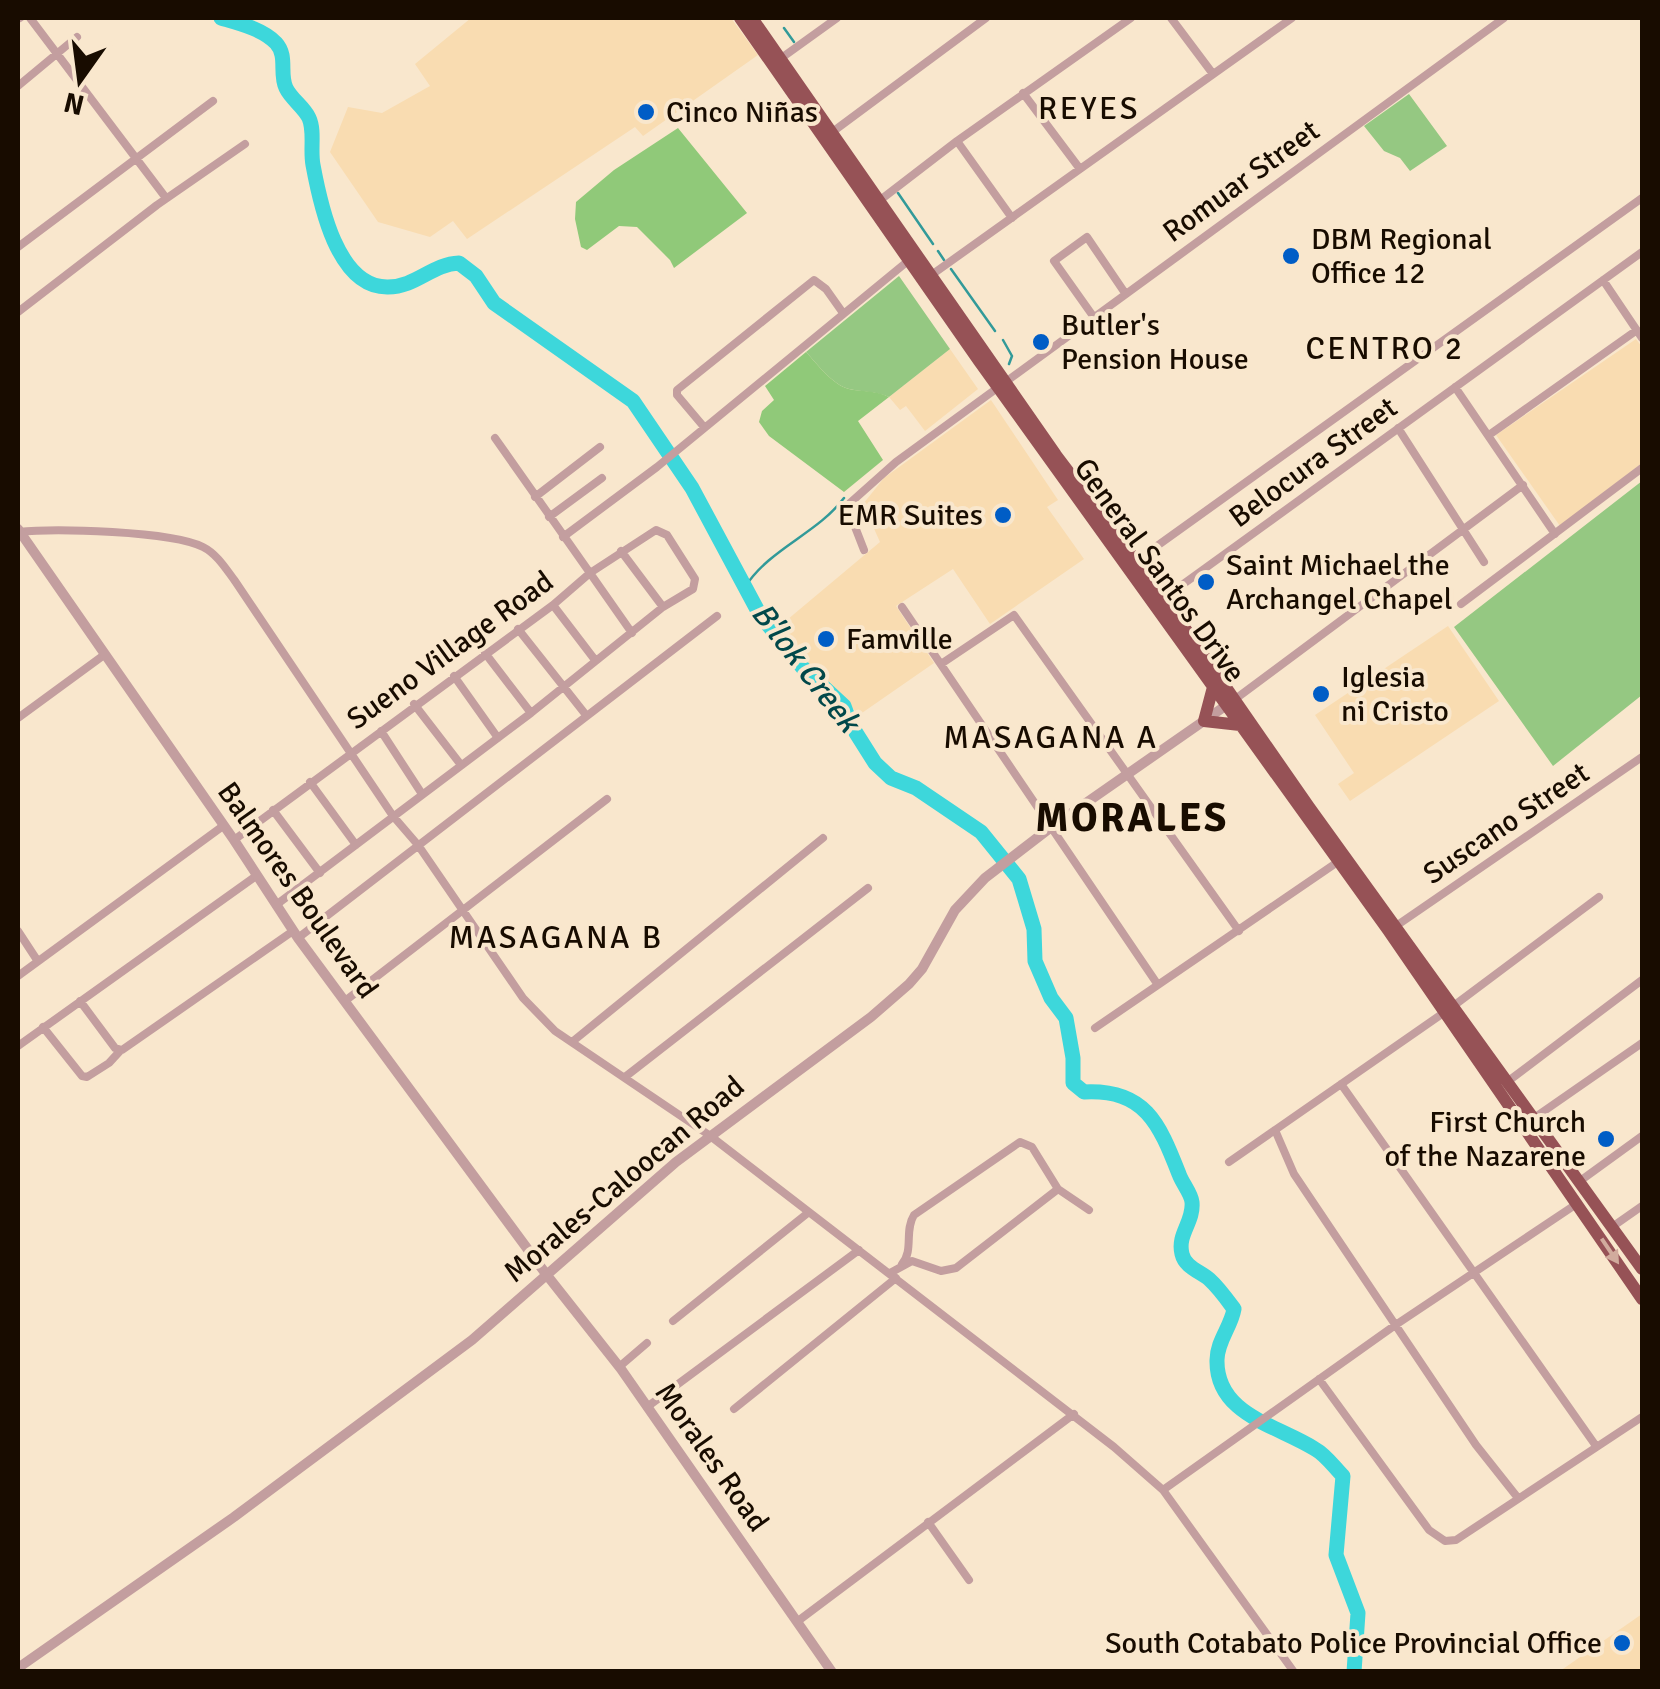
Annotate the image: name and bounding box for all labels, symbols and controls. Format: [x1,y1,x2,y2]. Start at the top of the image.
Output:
north arrow [30,30,130,130]
text: N [61,84,88,122]
district label: REYES [1038,89,1140,128]
place label: Cinco Niñas [666,94,818,131]
marker: Cinco Niñas [635,101,657,123]
street label: Romuar Street [1156,112,1327,251]
place label: DBM Regional Office 12 [1311,221,1492,292]
marker: DBM Regional Office 12 [1280,245,1302,267]
place label: Butler's Pension House [1061,307,1249,378]
district label: CENTRO 2 [1305,329,1465,368]
marker: Butler's Pension House [1030,331,1052,353]
street label: Belocura Street [1222,389,1405,536]
street label: General Santos Drive [1066,451,1253,690]
place label: EMR Suites [838,497,983,534]
marker: EMR Suites [992,504,1014,526]
place label: Saint Michael the Archangel Chapel [1226,547,1453,618]
street label: Sueno Village Road [340,563,561,738]
marker: Saint Michael the Archangel Chapel [1195,571,1217,593]
water label: B'lok Creek [743,595,870,742]
place label: Famville [846,621,953,658]
marker: Famville [815,628,837,650]
place label: Iglesia ni Cristo [1341,659,1449,730]
marker: Iglesia ni Cristo [1310,683,1332,705]
district label: MASAGANA A [943,718,1159,757]
street label: Suscano Street [1416,754,1596,893]
street label: Balmores Boulevard [209,775,386,1006]
district label: MORALES [1035,793,1229,843]
district label: MASAGANA B [448,918,664,957]
street label: Morales-Caloocan Road [497,1068,752,1291]
place label: First Church of the Nazarene [1384,1104,1586,1175]
marker: First Church of the Nazarene [1595,1128,1617,1150]
one-way arrow [1600,1238,1619,1265]
street label: Morales Road [647,1376,776,1539]
place label: South Cotabato Police Provincial Office [1105,1625,1602,1662]
marker: South Cotabato Police Provincial Office [1611,1632,1633,1654]

